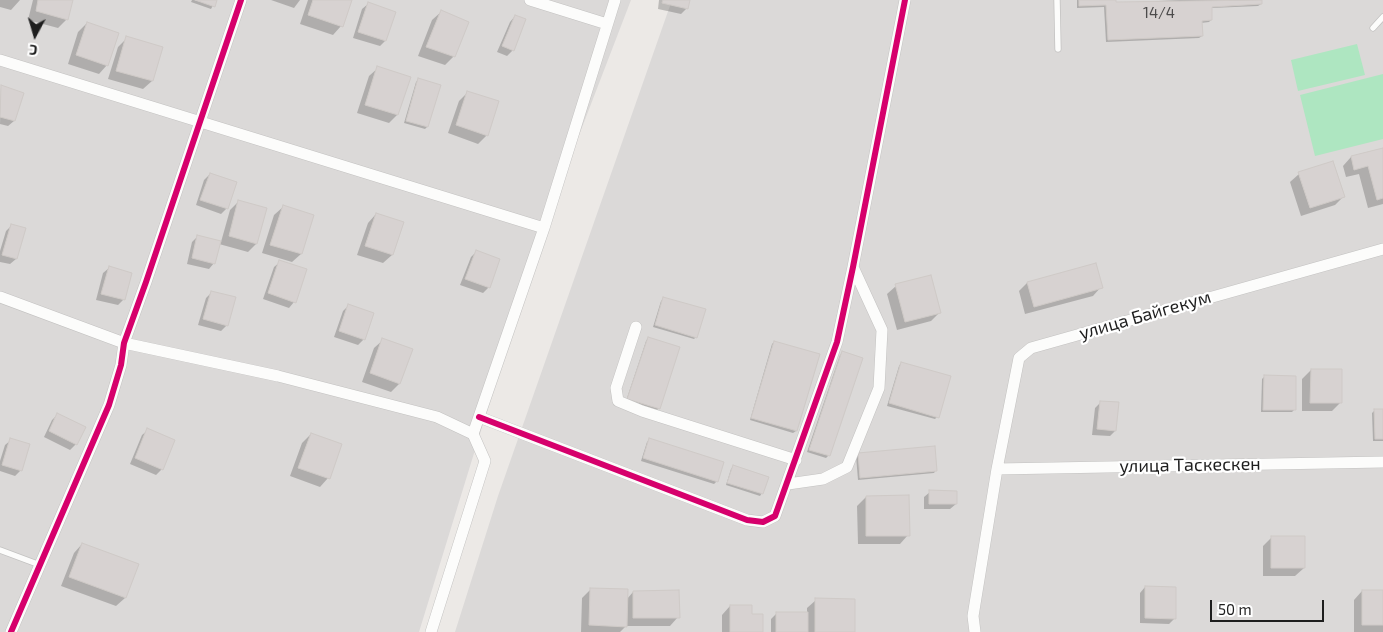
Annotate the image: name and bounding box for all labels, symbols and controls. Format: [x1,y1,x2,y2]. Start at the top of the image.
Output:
house number: 14/4 [1143,4,1175,22]
north arrow [10,10,60,60]
text: С [28,42,38,59]
street label: улица Байгекум [1077,286,1213,344]
street label: улица Таскескен [1119,453,1261,477]
scale bar [1213,590,1327,622]
text: 50 m [1218,600,1252,618]

